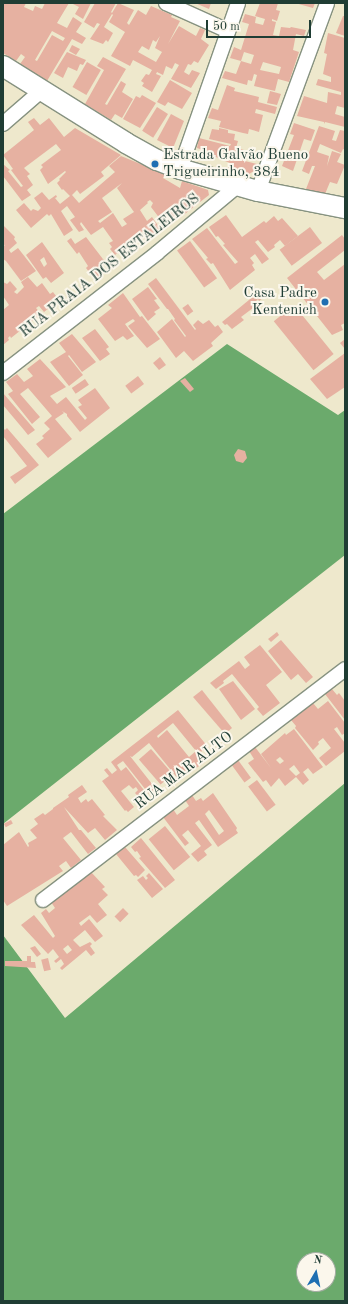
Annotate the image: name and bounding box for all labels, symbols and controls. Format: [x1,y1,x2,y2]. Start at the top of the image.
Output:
scale bar [208,12,313,38]
text: 50 m [213,21,240,33]
place label: Estrada Galvão Bueno Trigueirinho, 384 [163,146,308,181]
marker: Estrada Galvão Bueno Trigueirinho, 384 [150,159,160,169]
street label: RUA PRAIA DOS ESTALEIROS [16,190,204,342]
place label: Casa Padre Kentenich [244,284,317,319]
marker: Casa Padre Kentenich [320,297,330,307]
street label: RUA MAR ALTO [132,728,236,814]
north arrow [296,1252,336,1292]
text: N [313,1255,323,1267]

